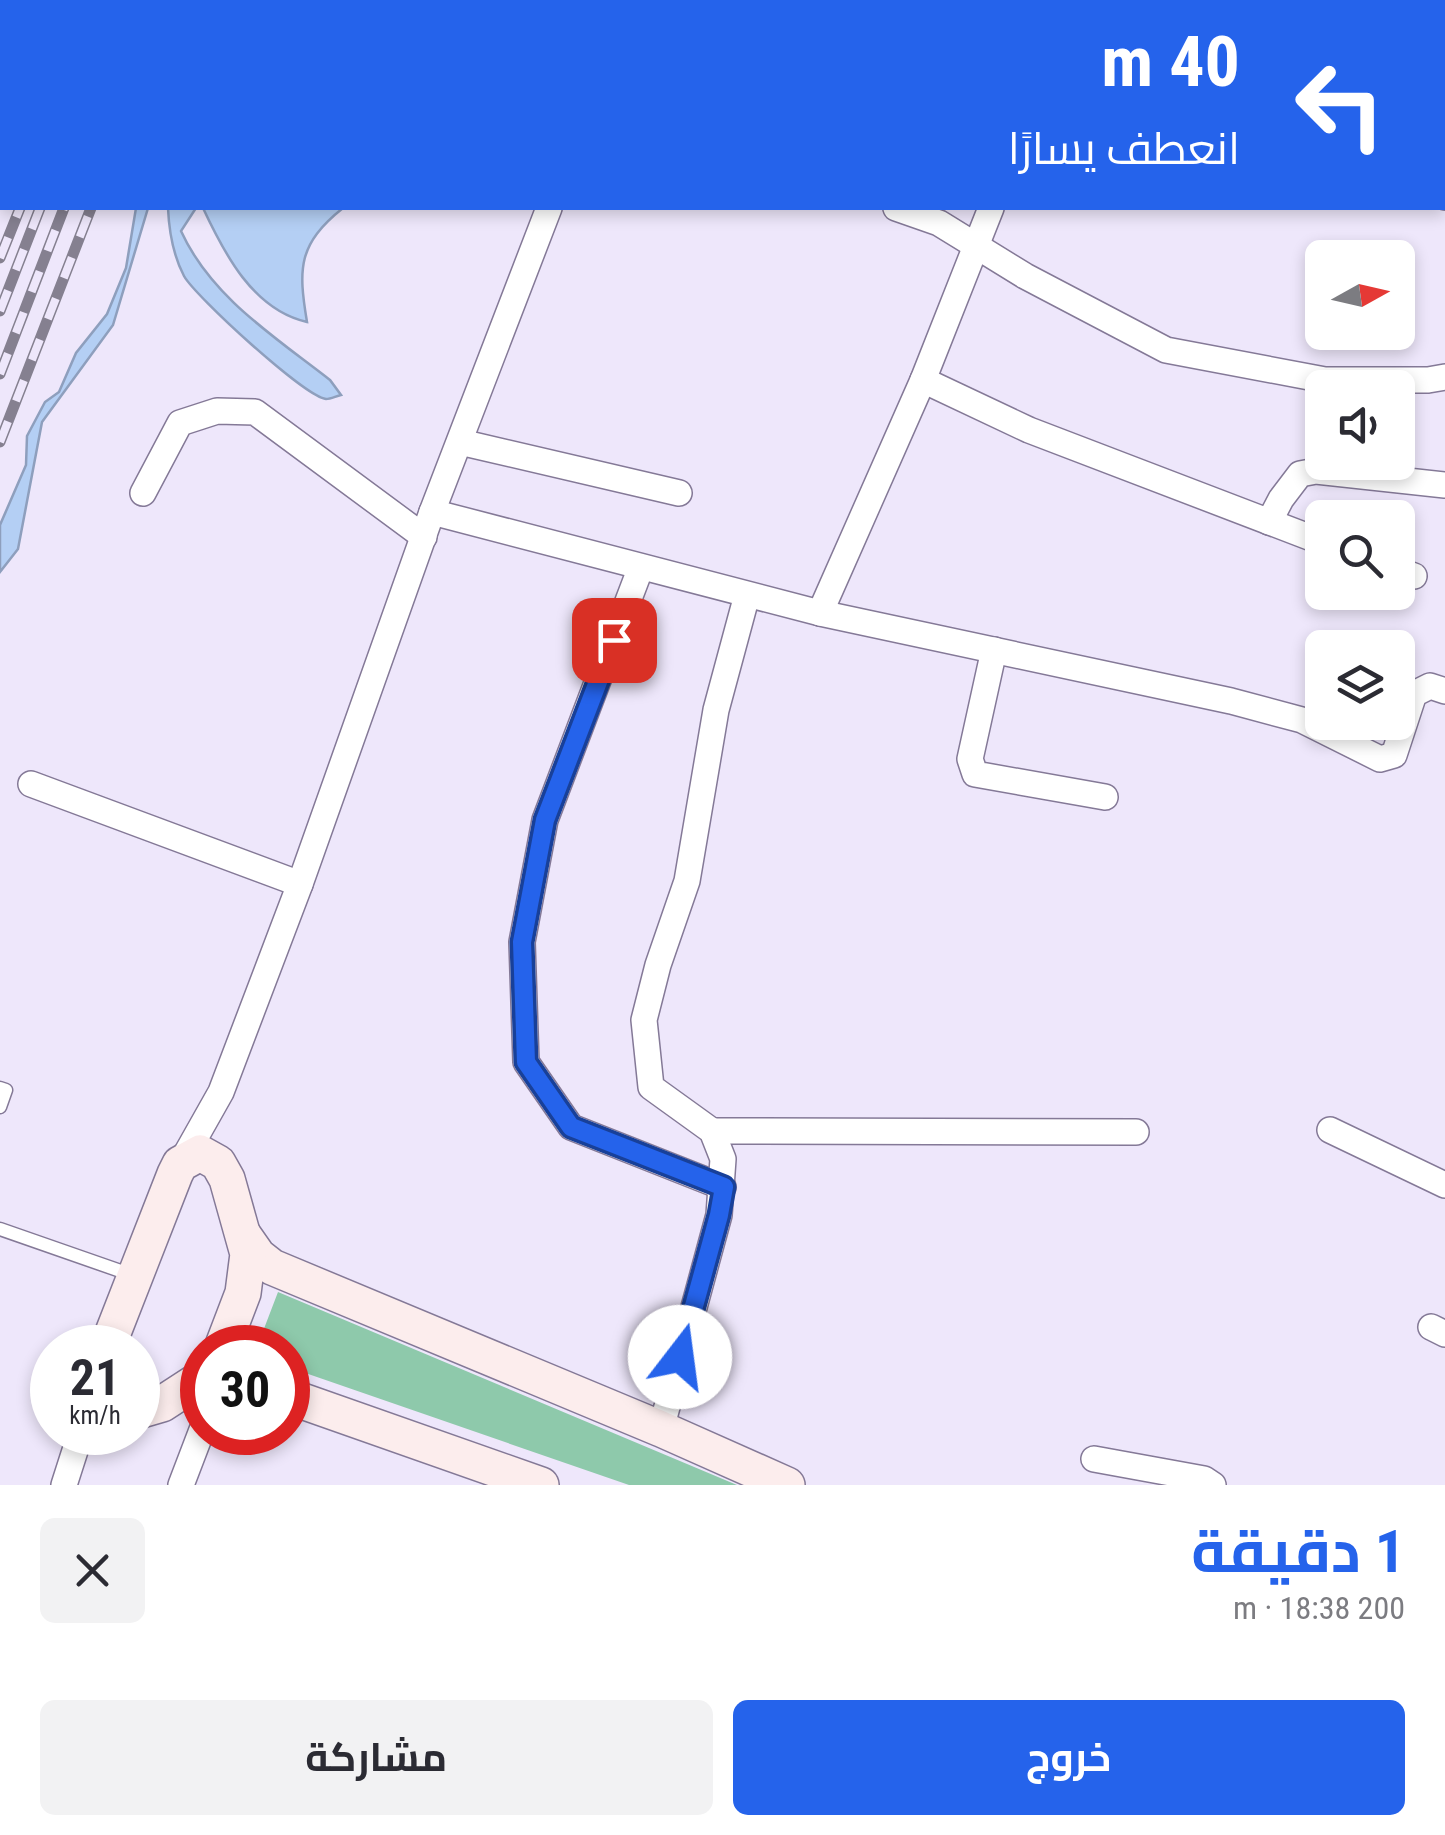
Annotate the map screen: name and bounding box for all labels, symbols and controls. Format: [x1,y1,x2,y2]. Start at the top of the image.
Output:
text: 40 m [1101,21,1240,103]
icon: left [1275,40,1405,170]
text: انعطف يسارًا [1008,122,1240,175]
north arrow [1305,240,1415,350]
map controls [1305,240,1415,740]
button: sound [1305,370,1415,480]
button: search [1305,500,1415,610]
pin [572,598,657,683]
icon: arrive [587,613,642,668]
button: layers [1305,630,1415,740]
position arrow [628,1305,732,1409]
speed limit sign: 30 [180,1325,310,1455]
text: 21 [70,1349,120,1407]
text: km/h [69,1401,121,1430]
text: 1 دقيقة [1191,1516,1405,1587]
button: close [40,1518,145,1623]
text: 200 m · 18:38 [1233,1589,1405,1627]
button: مشاركة [40,1700,713,1815]
button: خروج [733,1700,1405,1815]

